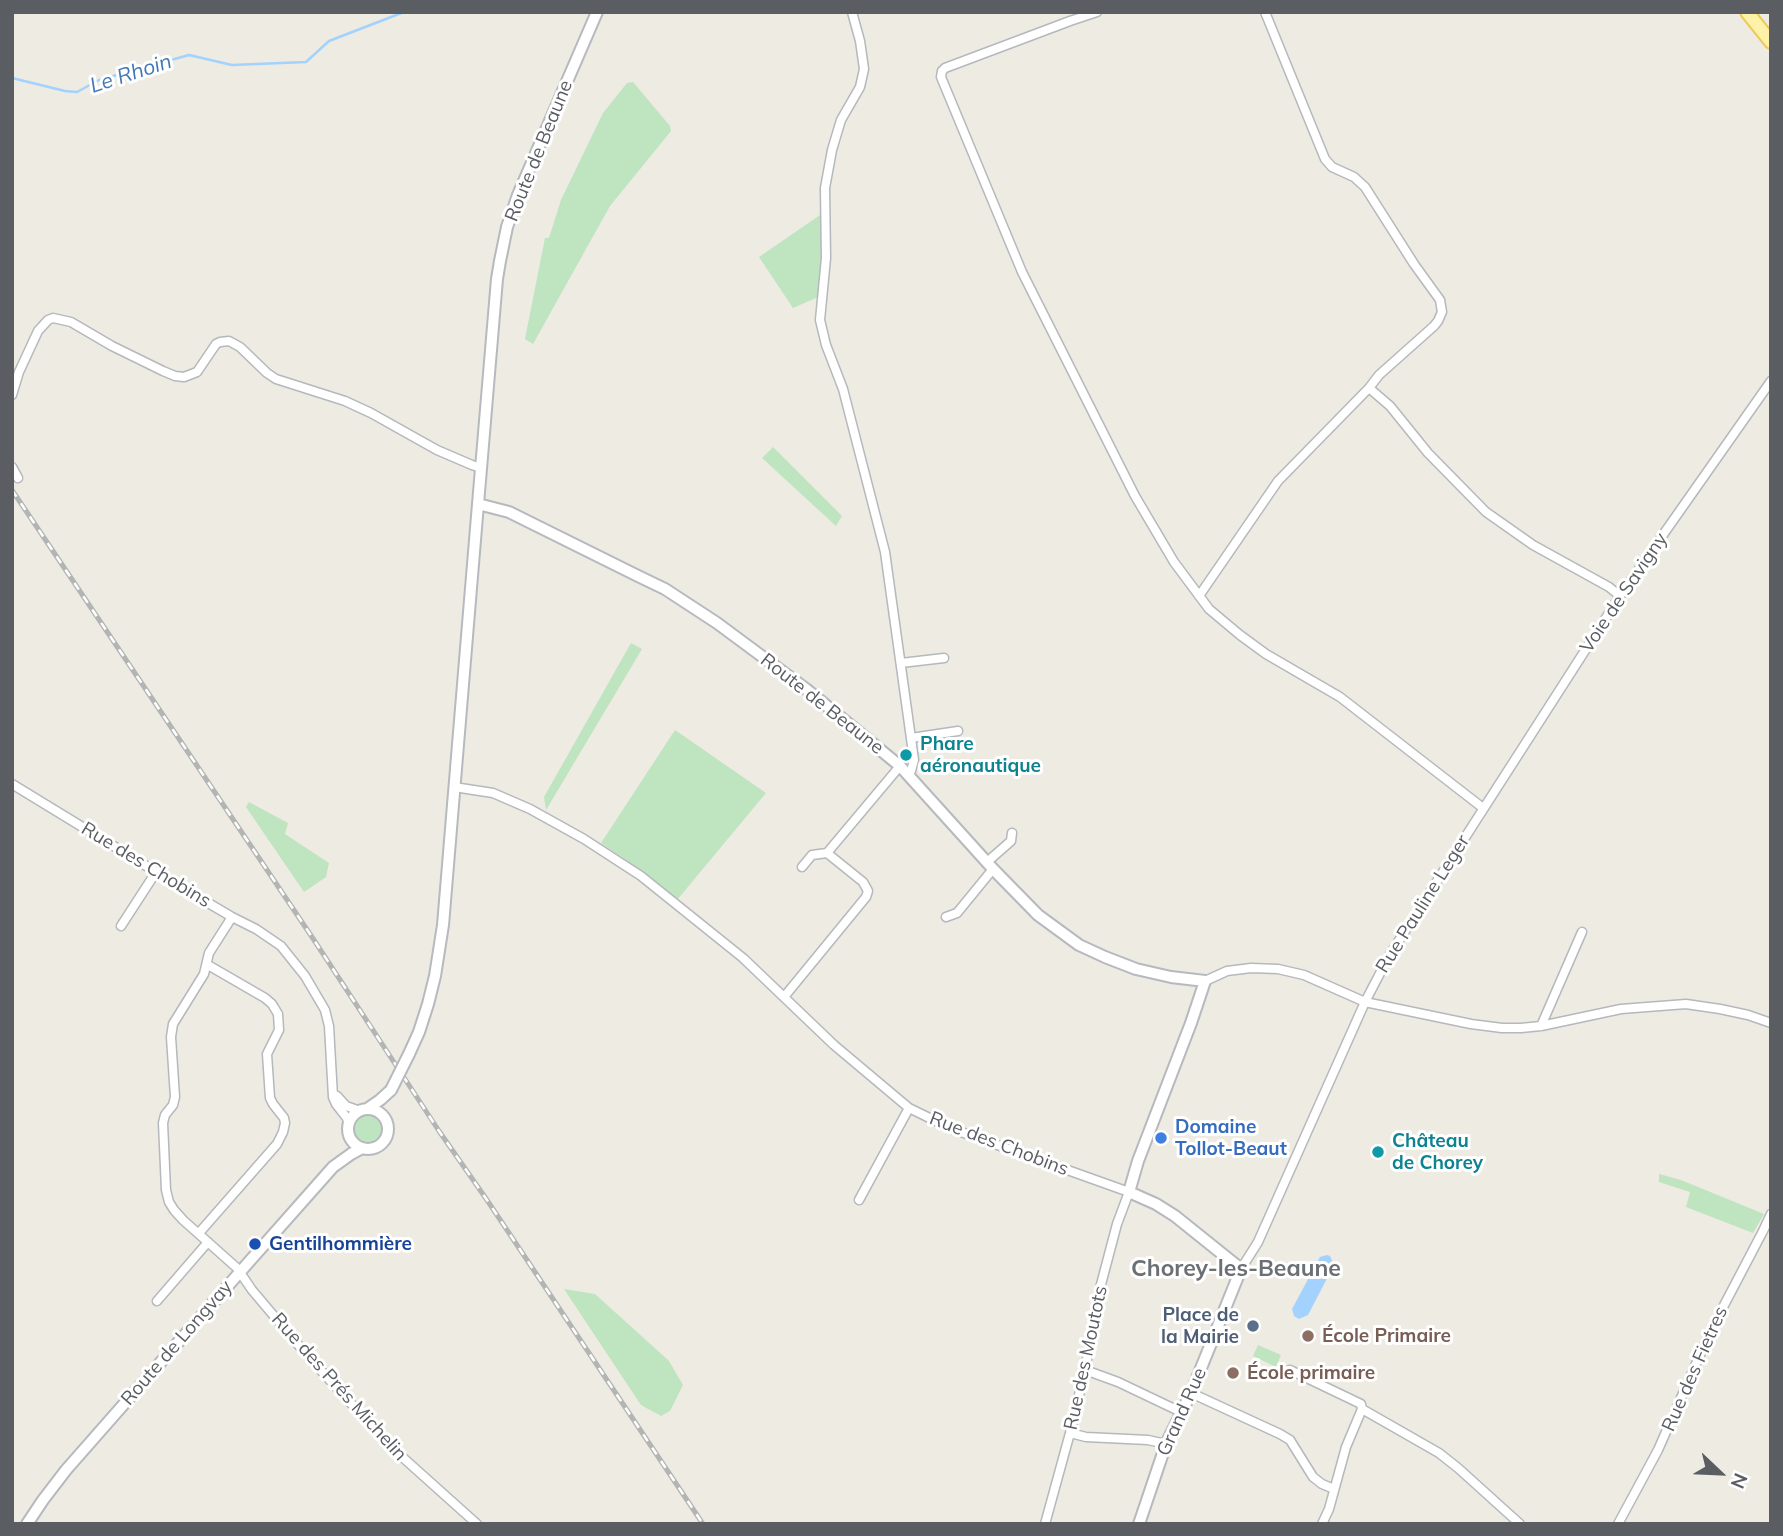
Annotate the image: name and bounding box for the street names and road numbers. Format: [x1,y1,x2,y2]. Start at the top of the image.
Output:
street label: Route de Beaune [500,77,578,225]
street label: Voie de Savigny [1575,529,1673,657]
street label: Route de Beaune [756,649,888,759]
street label: Rue des Chobins [77,817,215,913]
street label: Rue Pauline Leger [1371,831,1475,977]
street label: Rue des Chobins [926,1107,1072,1181]
street label: Route de Longvay [116,1276,238,1410]
street label: Rue des Moutots [1060,1284,1112,1432]
street label: Rue des Fietres [1657,1303,1733,1435]
street label: Rue des Prés Michelin [267,1308,411,1466]
street label: Grand Rue [1152,1364,1212,1460]

